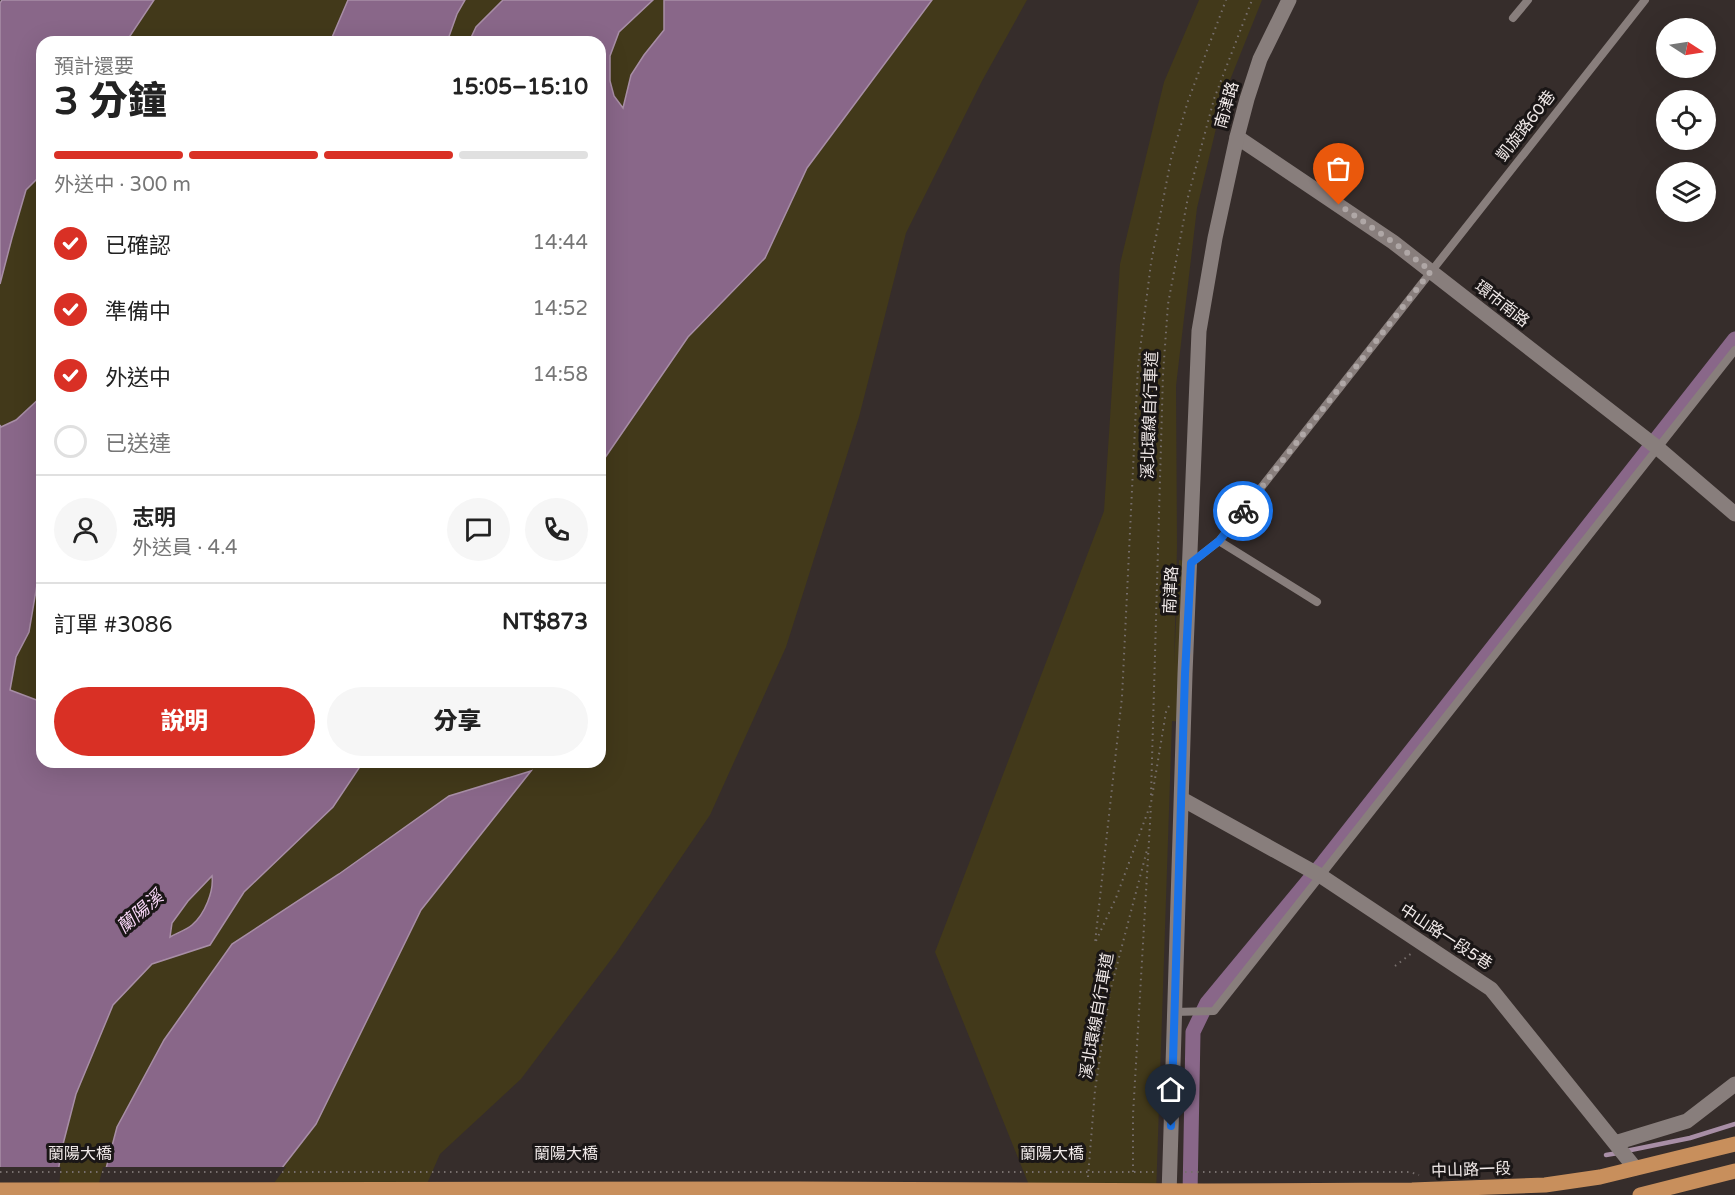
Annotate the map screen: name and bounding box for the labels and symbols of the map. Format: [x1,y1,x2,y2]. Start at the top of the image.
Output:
north arrow [1656,18,1716,78]
street label: 南津路 [1211,79,1243,131]
street label: 凱旋路60巷 [1492,87,1560,165]
pin [1313,143,1364,205]
street label: 環市南路 [1471,276,1533,332]
street label: 溪北環線自行車道 [1138,351,1162,479]
courier [1213,481,1273,541]
street label: 南津路 [1160,566,1182,614]
water label: 蘭陽溪 [112,884,170,938]
street label: 中山路一段5巷 [1396,900,1496,974]
street label: 溪北環線自行車道 [1076,951,1118,1081]
pin [1145,1064,1196,1126]
street label: 蘭陽大橋 [48,1144,112,1164]
street label: 蘭陽大橋 [534,1144,598,1164]
street label: 蘭陽大橋 [1020,1144,1084,1164]
street label: 中山路一段 [1431,1159,1511,1181]

